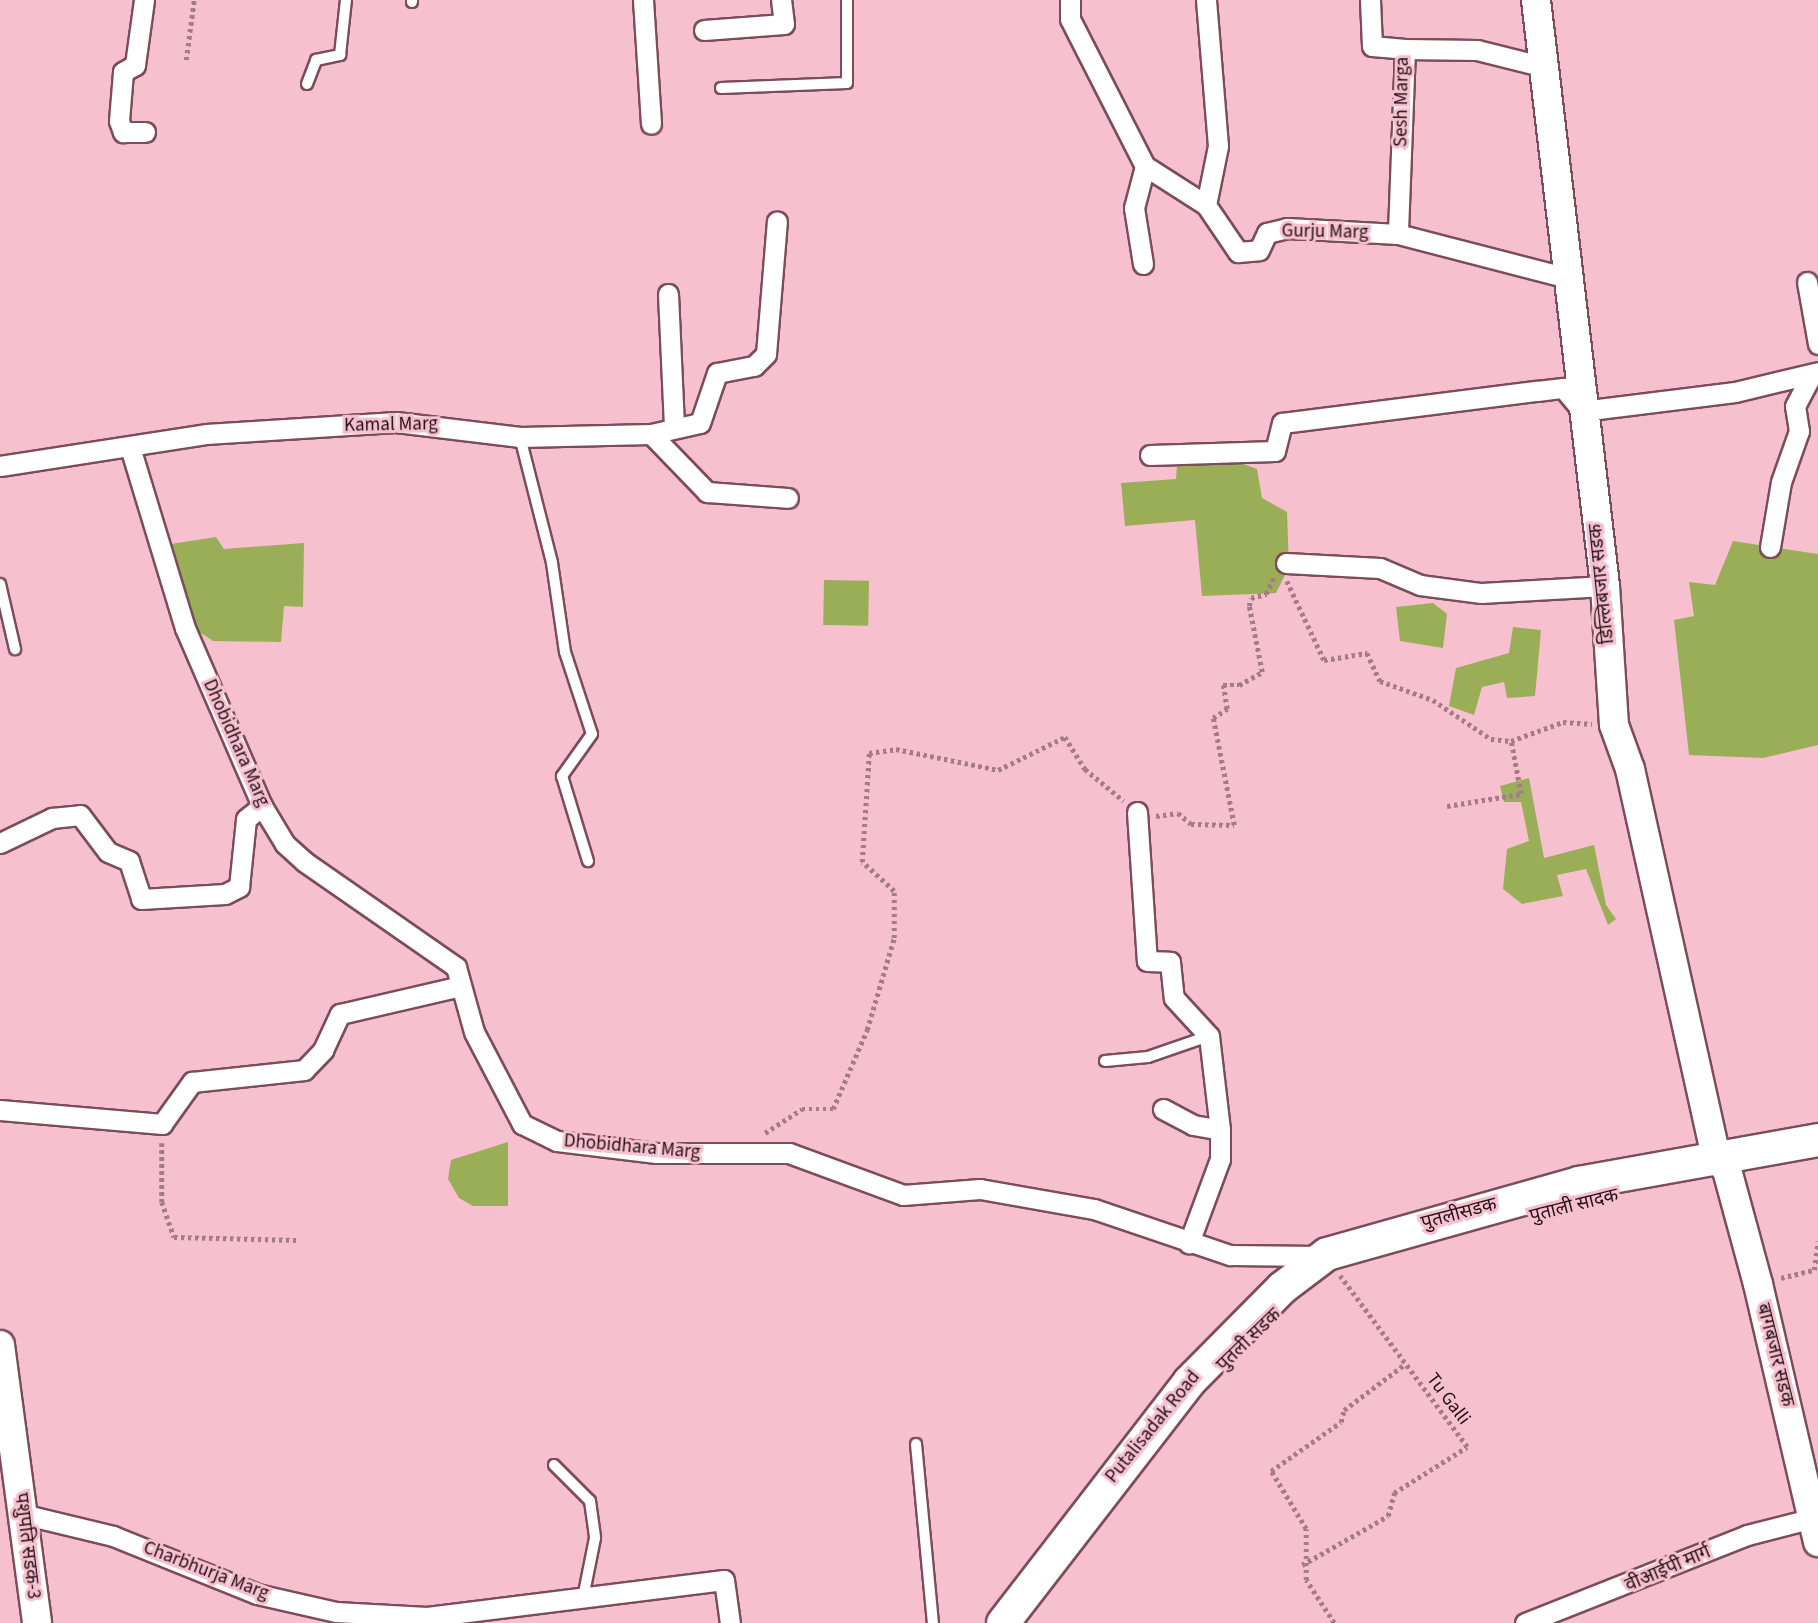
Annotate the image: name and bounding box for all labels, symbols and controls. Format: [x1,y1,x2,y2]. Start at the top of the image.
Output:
street label: Sesh Marga [1390,57,1414,147]
street label: Gurju Marg [1281,220,1369,244]
street label: Kamal Marg [344,413,438,437]
street label: डिल्लिबजार सडक [1584,523,1620,645]
street label: Dhobidhara Marg [198,676,274,810]
street label: Dhobidhara Marg [563,1130,701,1164]
street label: पुताली सादक [1527,1184,1621,1228]
street label: पुतलीसडक [1419,1193,1499,1235]
street label: बागबजार सडक [1751,1301,1799,1409]
street label: पुतली सडक [1212,1304,1286,1376]
street label: Putalisadak Road [1101,1366,1205,1488]
street label: Tu Galli [1421,1369,1475,1429]
street label: पशुपति सडक-3 [9,1492,45,1600]
street label: Charbhurja Marg [140,1537,272,1605]
street label: वीआईपी मार्ग [1622,1541,1714,1597]

